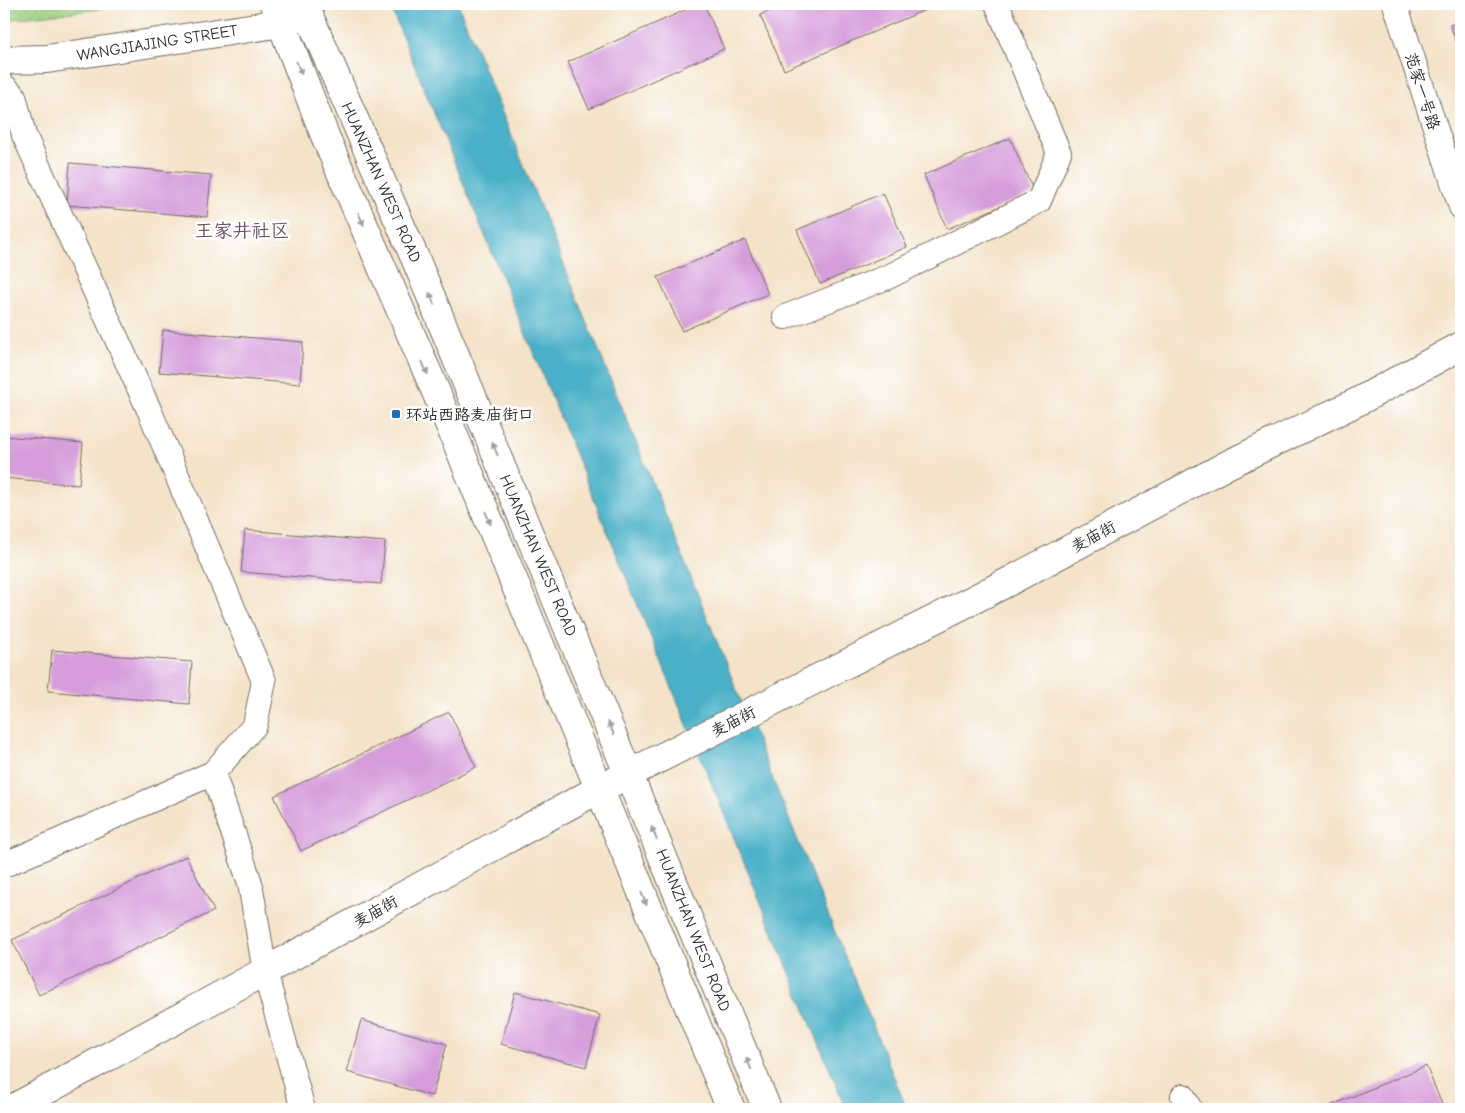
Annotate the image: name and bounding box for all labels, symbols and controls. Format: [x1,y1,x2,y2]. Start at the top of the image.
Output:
street label: WANGJIAJING STREET [76,21,239,65]
street label: 范家一号路 [1401,50,1443,132]
one-way arrow [296,61,304,75]
street label: HUANZHAN WEST ROAD [338,100,425,265]
one-way arrow [357,212,365,226]
district label: 王家井社区 [194,220,290,242]
one-way arrow [428,292,436,306]
one-way arrow [422,361,430,375]
place label: 环站西路麦庙街口 [406,406,534,424]
marker: 环站西路麦庙街口 [390,408,402,420]
one-way arrow [490,442,498,456]
street label: HUANZHAN WEST ROAD [496,472,580,639]
one-way arrow [484,511,492,525]
street label: 麦庙街 [1068,518,1119,556]
street label: 麦庙街 [708,703,759,741]
one-way arrow [606,721,614,735]
one-way arrow [650,825,658,840]
street label: HUANZHAN WEST ROAD [652,847,734,1014]
street label: 麦庙街 [350,892,401,931]
one-way arrow [641,892,649,906]
one-way arrow [745,1056,753,1071]

